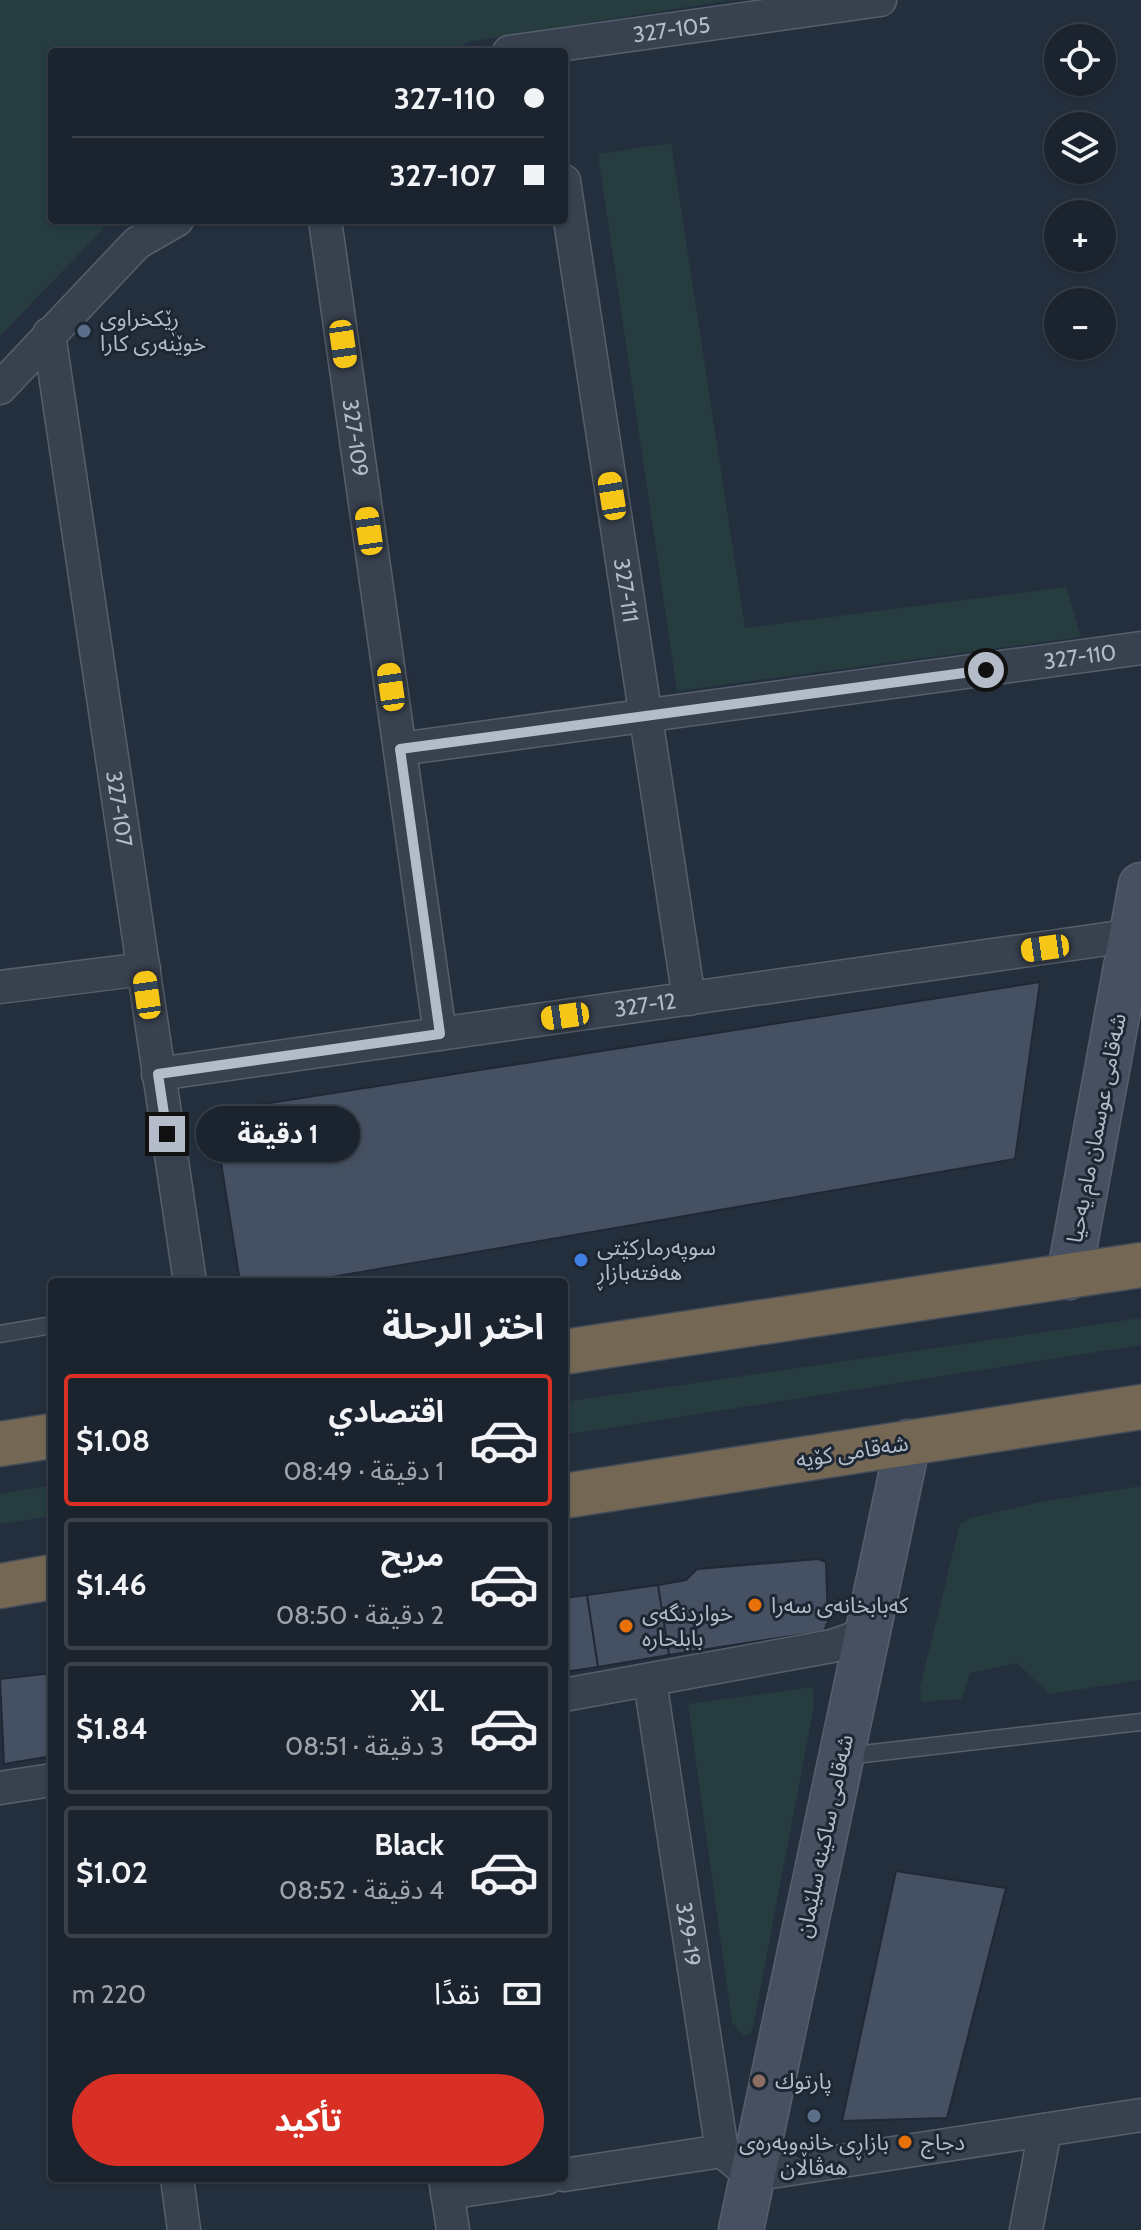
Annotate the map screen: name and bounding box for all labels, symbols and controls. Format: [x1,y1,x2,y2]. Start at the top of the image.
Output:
street label: 327-105 [631,11,712,48]
map controls [1044,24,1116,360]
button: locate [1044,24,1116,96]
text: 327-110 [394,80,496,117]
button: layers [1044,112,1116,184]
text: 327-107 [389,157,496,194]
button: + [1044,200,1116,272]
button: − [1044,288,1116,360]
place label: ڕێكخراوی خوێنەری كارا [100,305,206,357]
car [328,319,358,369]
marker: ڕێكخراوی خوێنەری كارا [75,322,93,340]
street label: 327-109 [336,397,374,479]
car [596,470,628,522]
car [354,506,384,556]
street label: 327-111 [608,556,644,624]
street label: 327-110 [1042,639,1118,675]
route start [968,652,1004,688]
car [376,662,406,712]
street label: 327-107 [100,769,138,849]
car [1020,933,1070,963]
car [132,970,162,1020]
street label: 327-12 [613,987,678,1023]
car [540,1001,590,1031]
street label: شەقامی عوسمان مام یەحیا [1061,1011,1135,1246]
callout: 1 دقيقة [195,1106,359,1162]
route end [149,1116,185,1152]
text: 1 دقيقة [238,1118,318,1150]
place label: سوپەرمارکێتی هەفتەبازاڕ [596,1234,716,1291]
marker: سوپەرمارکێتی هەفتەبازاڕ [572,1251,590,1269]
text: اختر الرحلة [382,1304,544,1348]
text: اقتصادي [329,1393,444,1430]
icon: car [468,1404,540,1476]
text: $1.08 [76,1422,150,1459]
street label: شەقامی کۆیە [794,1429,910,1474]
text: 1 دقيقة · 08:49 [283,1455,444,1487]
text: مريح [381,1537,444,1574]
icon: car [468,1548,540,1620]
text: $1.46 [76,1566,147,1603]
place label: کەبابخانەی سەرا [771,1592,909,1619]
marker: کەبابخانەی سەرا [746,1596,764,1614]
text: 2 دقيقة · 08:50 [276,1599,444,1631]
place label: خواردنگەی بابلحارە [642,1600,733,1652]
marker: خواردنگەی بابلحارە [617,1617,635,1635]
text: XL [410,1682,444,1719]
icon: car [468,1692,540,1764]
text: $1.84 [76,1710,148,1747]
text: 3 دقيقة · 08:51 [285,1730,444,1762]
street label: شەقامی ساکینە سلێمان [790,1732,859,1940]
text: Black [374,1826,444,1863]
icon: car [468,1836,540,1908]
text: $1.02 [76,1854,148,1891]
text: 4 دقيقة · 08:52 [279,1874,444,1906]
street label: 329-19 [670,1900,707,1968]
icon: cash [500,1972,544,2016]
text: نقدًا [434,1975,480,2012]
text: 220 m [72,1978,146,2010]
place label: پارتوك [775,2068,832,2096]
marker: پارتوك [750,2072,768,2090]
button: تأكيد [72,2074,544,2166]
marker: بازاڕی خانووبەرەی ھەڤاڵان [805,2107,823,2125]
place label: بازاڕی خانووبەرەی ھەڤاڵان [739,2129,889,2181]
place label: دجاج [921,2129,965,2159]
marker: دجاج [896,2133,914,2151]

